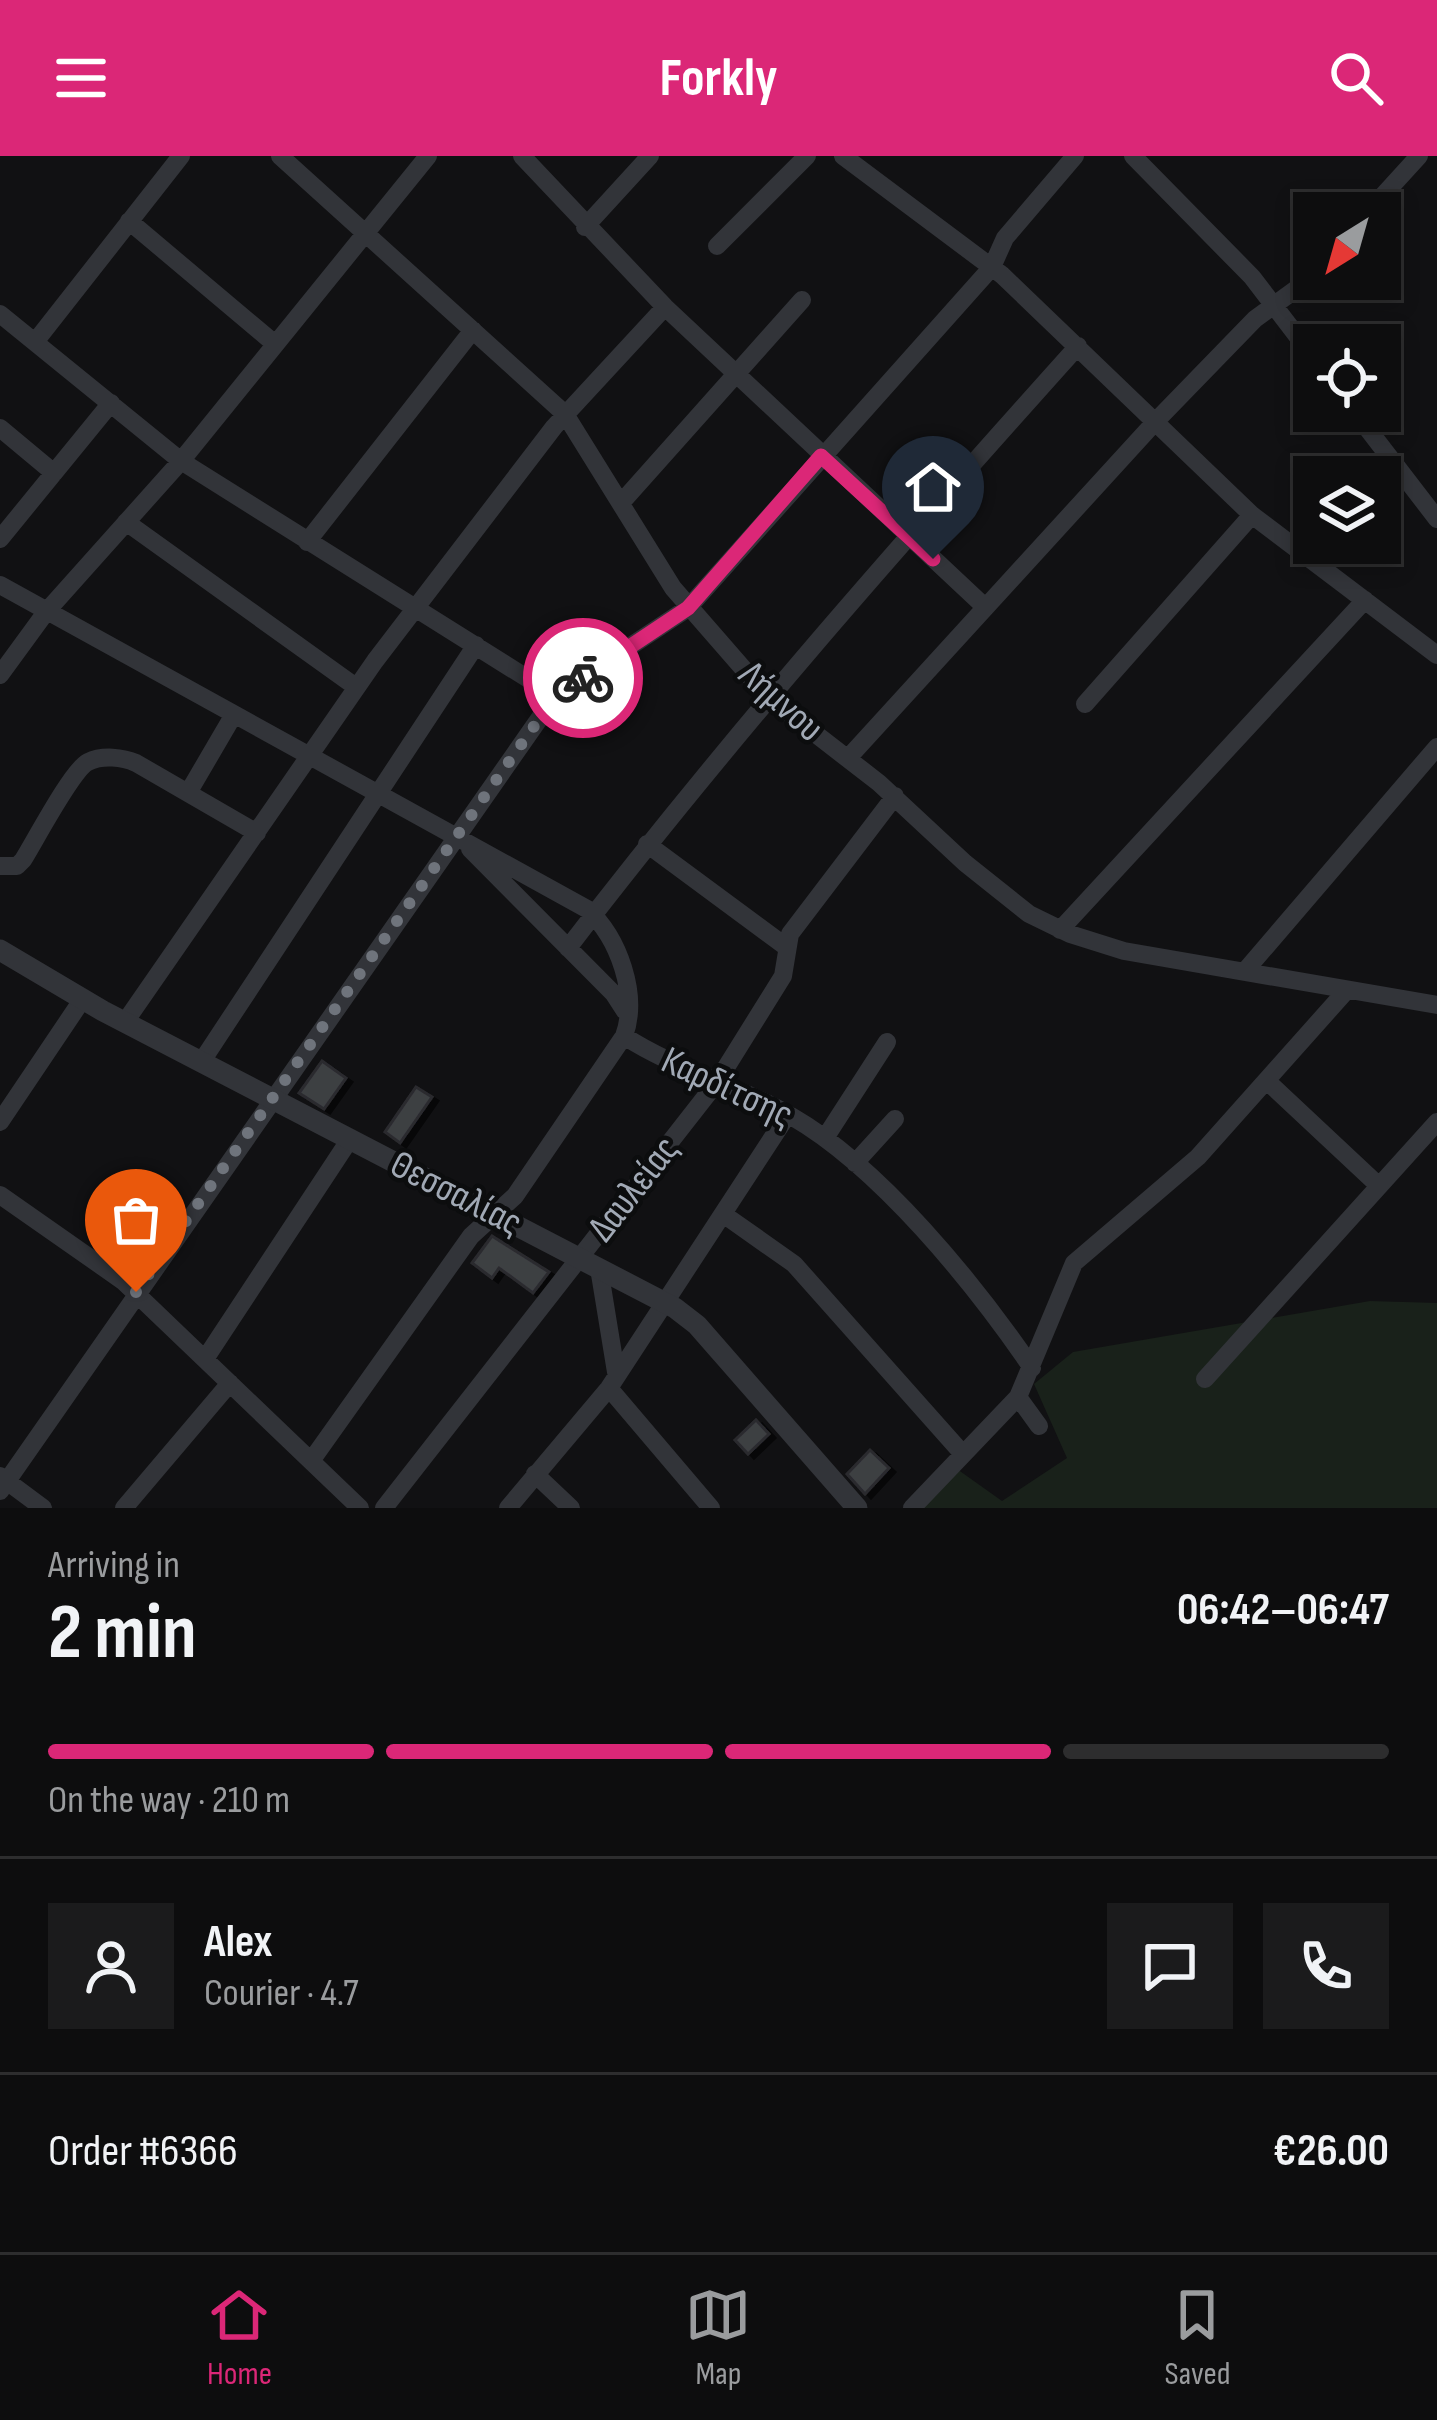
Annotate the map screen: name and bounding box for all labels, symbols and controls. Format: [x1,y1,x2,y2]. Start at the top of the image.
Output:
icon: menu [48,45,114,111]
icon: search [1323,45,1389,111]
text: Forkly [660,46,777,111]
north arrow [1293,192,1401,300]
map controls [1293,192,1401,564]
button: locate [1293,324,1401,432]
pin [882,436,984,559]
icon: home [900,454,966,520]
button: layers [1293,456,1401,564]
courier [523,618,643,738]
icon: bike [550,645,616,711]
street label: Λήμνου [728,651,833,752]
street label: Καρδίτσης [654,1037,800,1139]
street label: Δαυλείας [578,1127,690,1251]
street label: Θεσσαλίας [382,1141,530,1247]
pin [85,1169,187,1292]
icon: bag [103,1187,169,1253]
text: Arriving in [48,1542,180,1589]
text: 06:42–06:47 [1177,1583,1389,1638]
text: 2 min [48,1587,197,1680]
text: On the way · 210 m [48,1777,290,1824]
button: person [48,1903,174,2029]
button: chat [1107,1903,1233,2029]
button: phone [1263,1903,1389,2029]
text: Alex [204,1915,272,1970]
text: Courier · 4.7 [204,1970,359,2017]
text: Order #6366 [48,2124,238,2179]
text: €26.00 [1273,2124,1389,2179]
tab: Home [206,2282,272,2394]
tab: Map [685,2282,751,2394]
tab: Saved [1164,2282,1231,2394]

